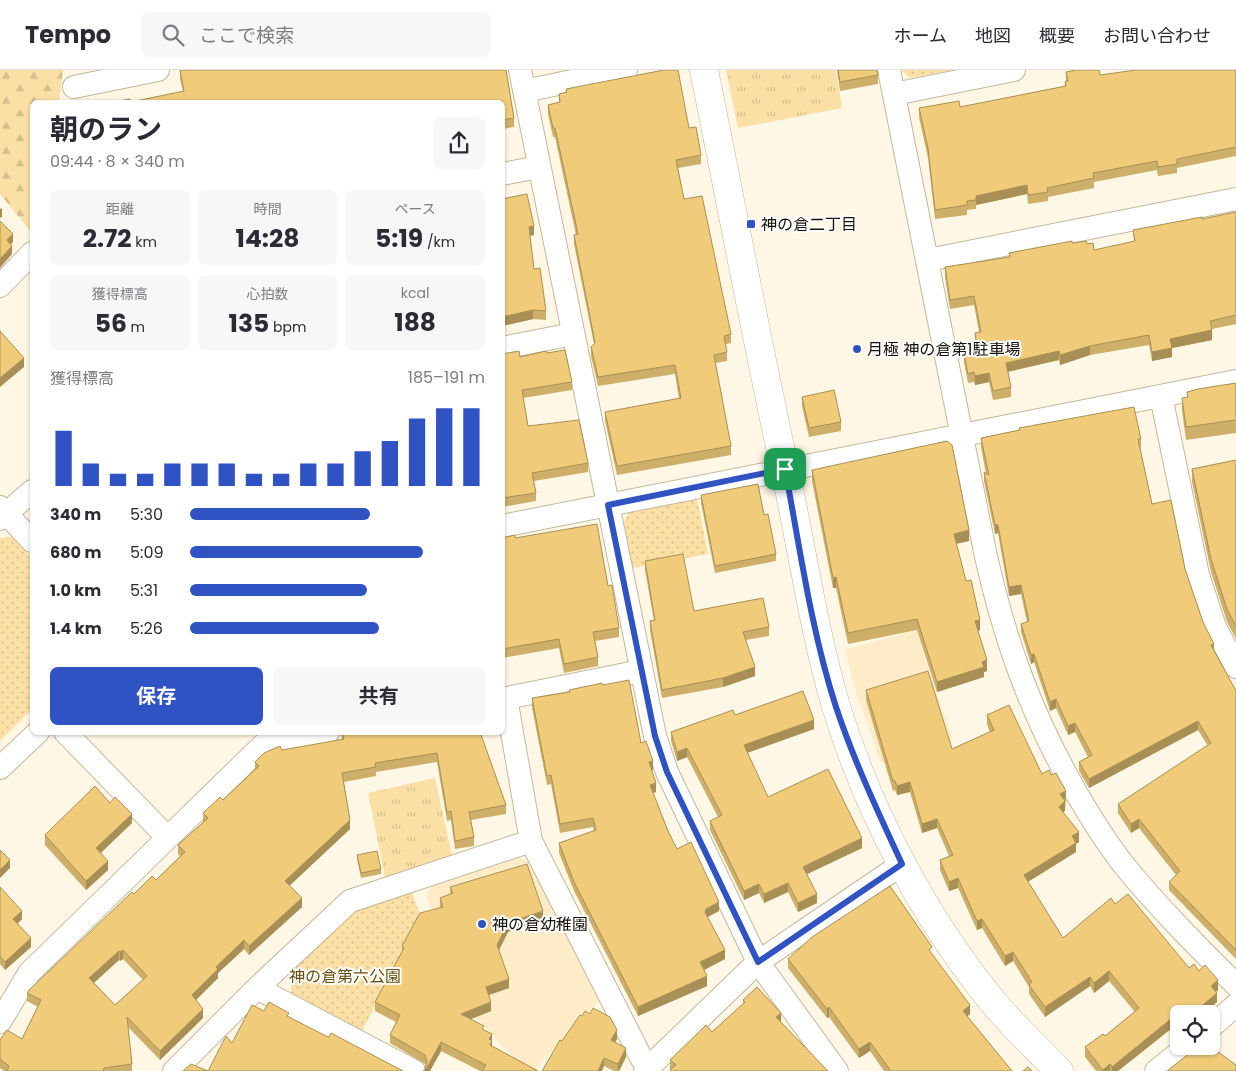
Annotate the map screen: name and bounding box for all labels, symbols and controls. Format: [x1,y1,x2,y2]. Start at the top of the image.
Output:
search box [141,12,491,57]
text: Tempo [25,18,111,51]
icon: search [159,21,187,49]
text: ここで検索 [199,22,294,49]
text: ホーム [894,23,947,48]
text: 地図 [975,23,1011,48]
text: 概要 [1039,23,1075,48]
text: お問い合わせ [1103,23,1211,48]
text: 朝のラン [50,110,162,149]
button: share [433,117,485,169]
text: 09:44 · 8 × 340 m [50,150,185,173]
text: 距離 [106,199,134,219]
text: 時間 [253,199,281,219]
text: ペース [395,199,436,219]
place label: 神の倉二丁目 [761,213,857,236]
marker: 神の倉二丁目 [745,218,757,230]
text: 2.72 [83,221,132,256]
text: 14:28 [236,221,299,256]
text: 5:19 [375,221,423,256]
text: km [132,232,157,252]
text: /km [423,232,455,252]
text: kcal [401,283,429,303]
text: 獲得標高 [92,284,148,304]
text: 心拍数 [246,284,288,304]
text: 188 [394,305,436,340]
text: 56 [95,306,127,341]
text: 135 [229,306,269,341]
text: m [127,317,145,337]
text: bpm [269,317,306,337]
place label: 月極 神の倉第1駐車場 [867,338,1020,361]
marker: 月極 神の倉第1駐車場 [851,343,863,355]
text: 185–191 m [408,366,485,389]
text: 獲得標高 [50,367,114,390]
pin [764,448,806,490]
icon: arrive [771,455,799,483]
text: 340 m [50,503,101,526]
text: 5:30 [130,503,163,526]
text: 680 m [50,541,101,564]
text: 5:09 [130,541,164,564]
text: 1.0 km [50,579,101,602]
text: 5:31 [130,579,158,602]
text: 1.4 km [50,617,102,640]
text: 5:26 [130,617,163,640]
button: 保存 [50,667,263,725]
button: 共有 [273,667,485,725]
place label: 神の倉幼稚園 [492,913,588,936]
marker: 神の倉幼稚園 [476,918,488,930]
park label: 神の倉第六公園 [289,965,401,988]
map controls [1170,1005,1220,1055]
button: locate [1170,1005,1220,1055]

